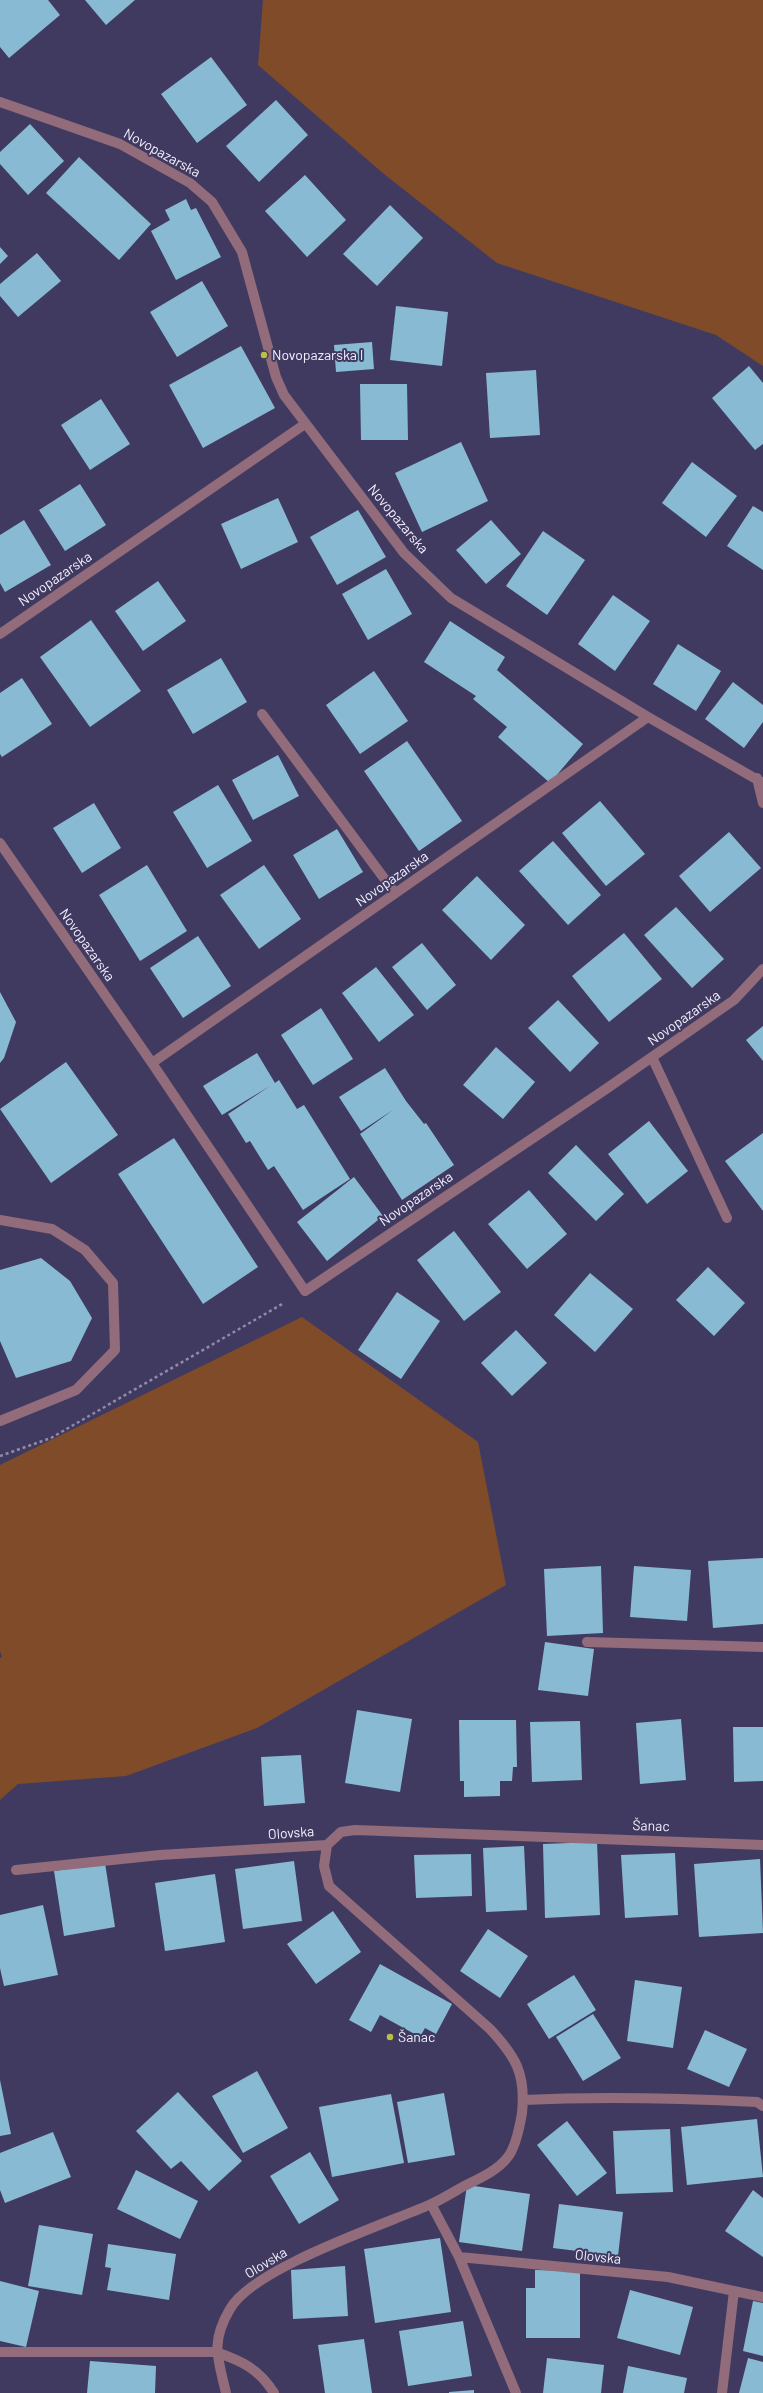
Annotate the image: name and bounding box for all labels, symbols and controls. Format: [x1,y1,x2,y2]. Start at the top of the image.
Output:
street label: Novopazarska [121,125,203,181]
place label: Novopazarska I [272,347,363,363]
marker: Novopazarska I [259,350,269,360]
street label: Novopazarska [364,481,432,557]
street label: Novopazarska [15,548,95,610]
street label: Novopazarska [352,848,432,910]
street label: Novopazarska [56,905,118,985]
street label: Novopazarska [644,987,724,1049]
street label: Novopazarska [376,1168,456,1230]
street label: Šanac [632,1817,670,1835]
street label: Olovska [267,1823,315,1843]
place label: Šanac [398,2029,435,2045]
marker: Šanac [385,2032,395,2042]
street label: Olovska [242,2244,290,2282]
street label: Olovska [574,2246,622,2268]

